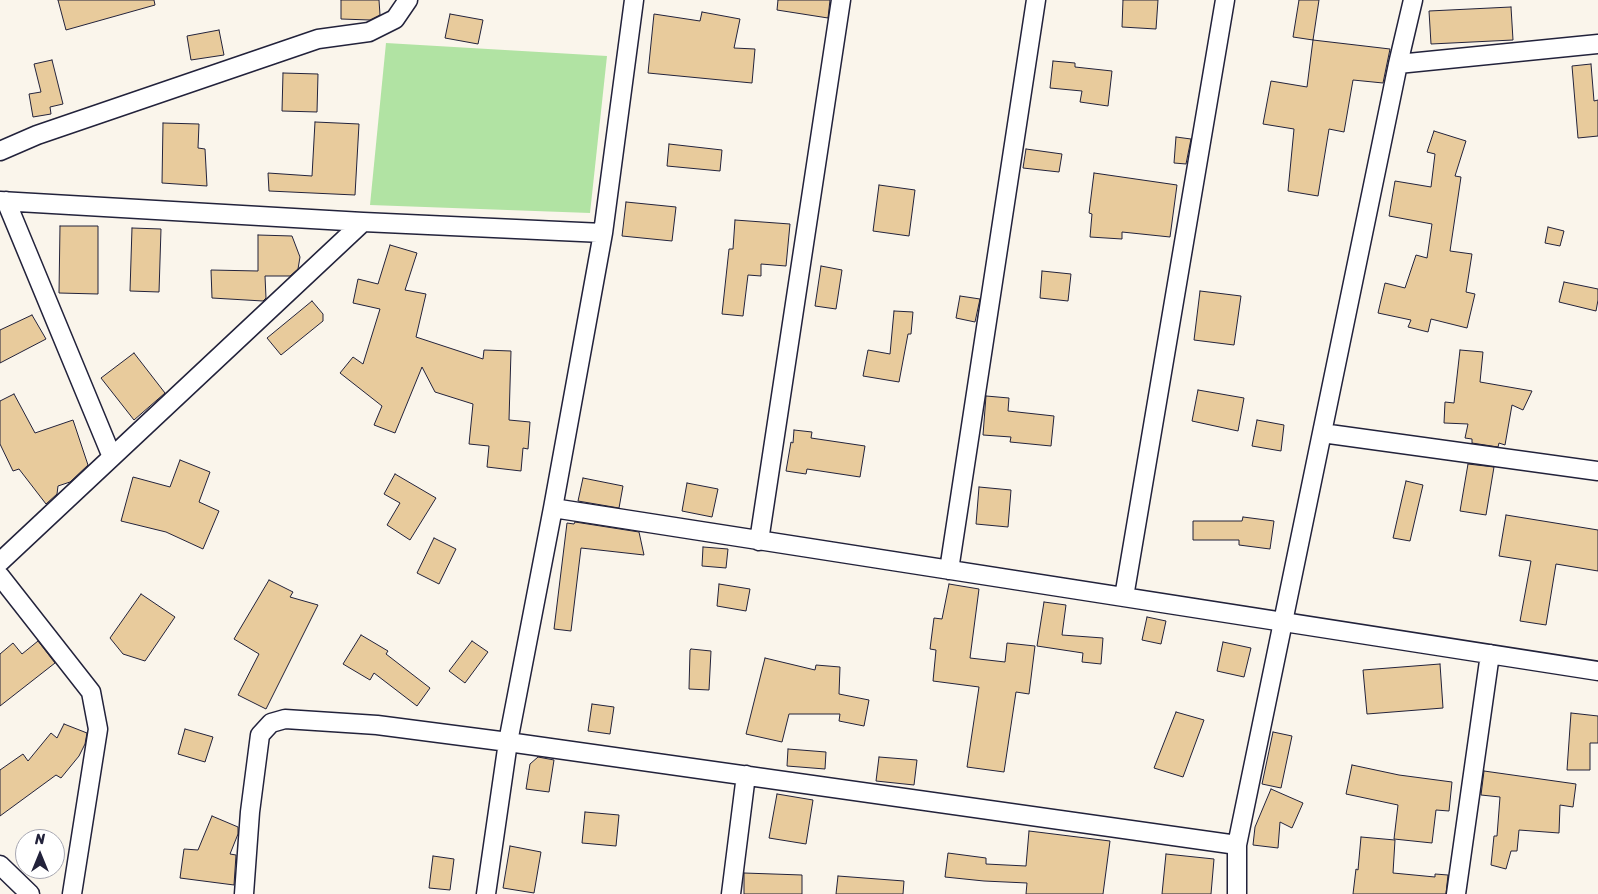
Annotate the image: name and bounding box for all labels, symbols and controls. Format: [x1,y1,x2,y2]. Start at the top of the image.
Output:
text: N [35,827,45,852]
north arrow [15,829,65,879]

